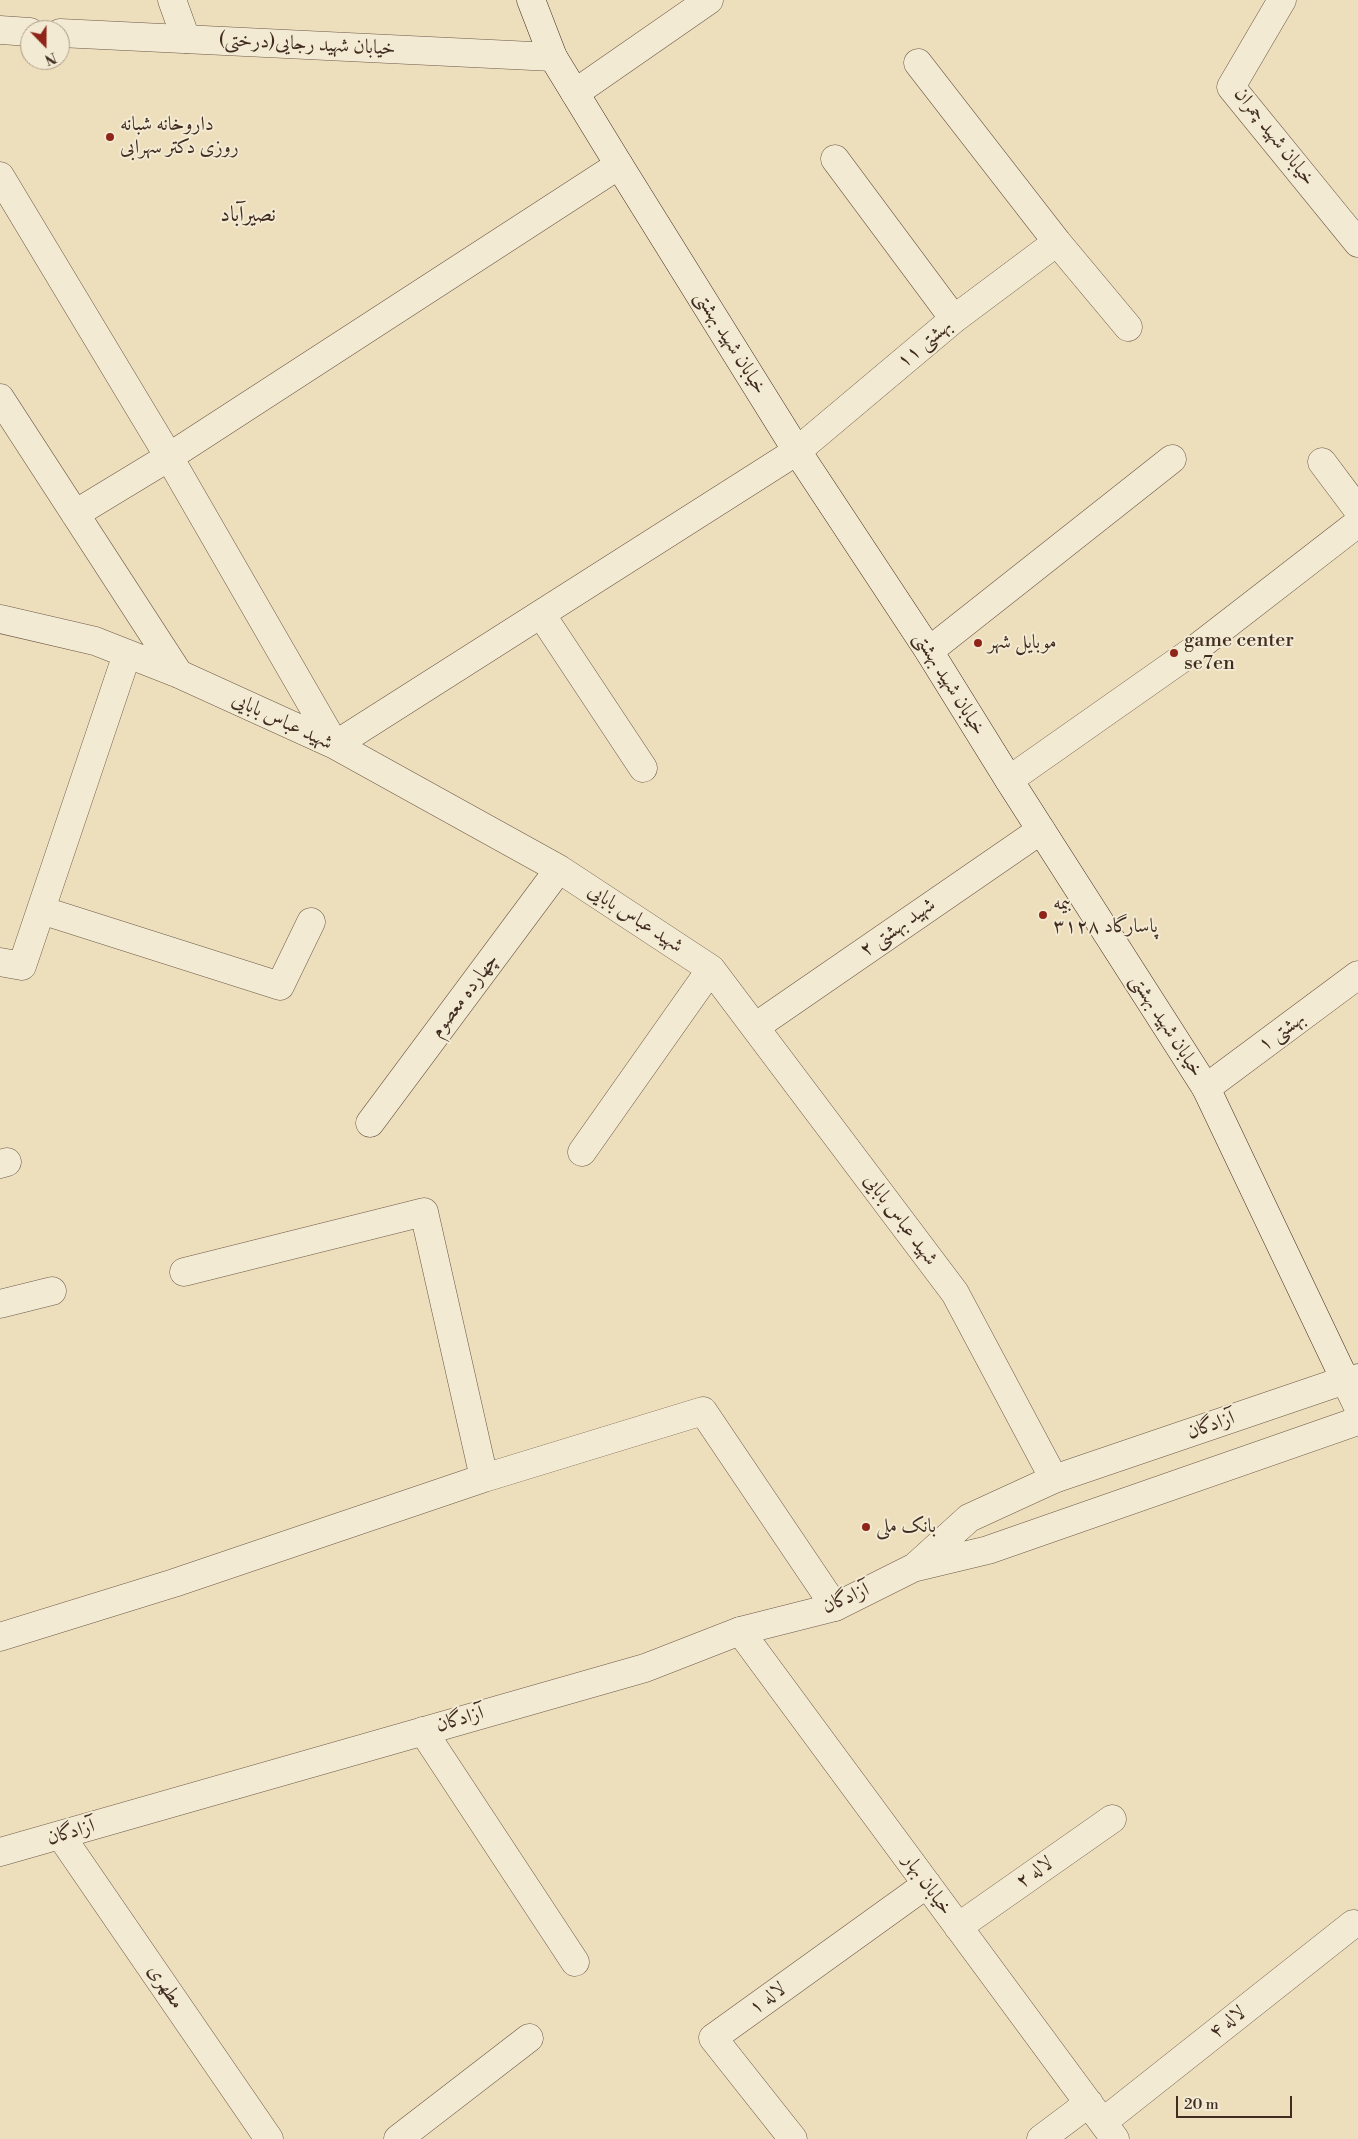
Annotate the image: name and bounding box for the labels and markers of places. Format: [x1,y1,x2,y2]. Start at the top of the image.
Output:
place label: داروخانه شبانه روزی دکتر سهرابی [120,113,239,160]
marker: داروخانه شبانه روزی دکتر سهرابی [104,131,116,143]
place label: game center se7en [1184,629,1294,676]
place label: موبایل شهر [988,631,1056,655]
marker: موبایل شهر [972,637,984,649]
marker: game center se7en [1168,647,1180,659]
place label: بیمه پاسارگاد ۳۱۲۸ [1053,892,1158,939]
marker: بیمه پاسارگاد ۳۱۲۸ [1037,909,1049,921]
place label: بانک ملی [876,1515,936,1539]
marker: بانک ملی [860,1521,872,1533]

